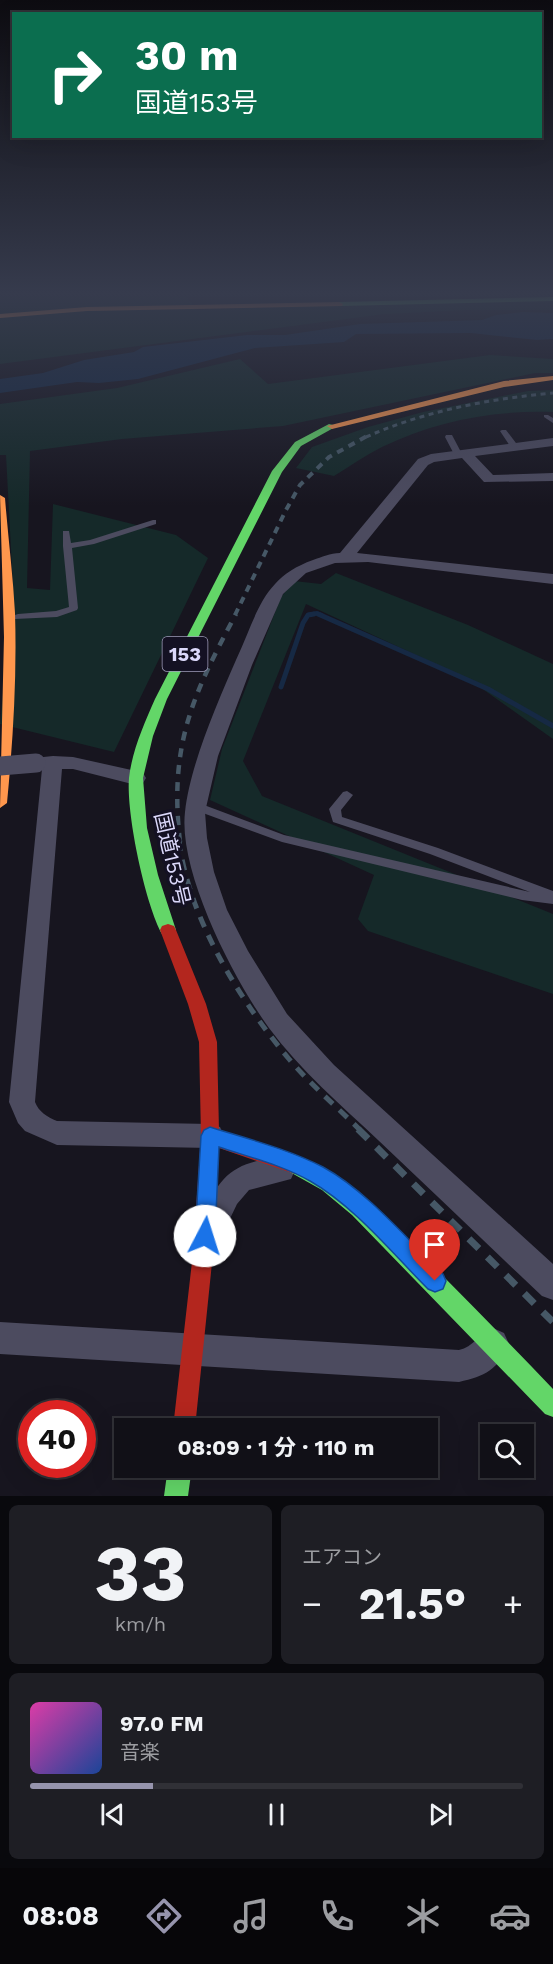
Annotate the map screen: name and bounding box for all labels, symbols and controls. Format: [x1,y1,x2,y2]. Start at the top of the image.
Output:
text: 30 m [135,31,239,80]
icon: right [36,36,114,114]
text: 国道153号 [135,87,258,119]
road number: 153 [162,637,207,671]
street label: 国道153号 [150,809,195,908]
position arrow [173,1204,237,1268]
pin [409,1219,460,1281]
icon: arrive [418,1228,451,1261]
speed limit sign: 40 [18,1400,96,1478]
map controls [480,1424,534,1478]
button: search [480,1424,534,1478]
text: 08:09 · 1 分 · 110 m [177,1435,375,1460]
text: 33 [94,1527,187,1619]
text: エアコン [302,1545,382,1569]
text: 21.5° [359,1577,466,1630]
text: − [302,1584,322,1623]
text: + [503,1584,523,1623]
text: km/h [115,1612,166,1636]
text: 97.0 FM [120,1711,204,1736]
text: 音楽 [120,1740,160,1764]
icon: previous [96,1798,129,1831]
icon: pause [260,1798,293,1831]
icon: next [424,1798,457,1831]
icon: directions [143,1895,185,1937]
icon: music [230,1895,272,1937]
icon: phone [316,1895,358,1937]
icon: climate [402,1895,444,1937]
icon: car [489,1895,531,1937]
text: 08:08 [22,1900,99,1932]

